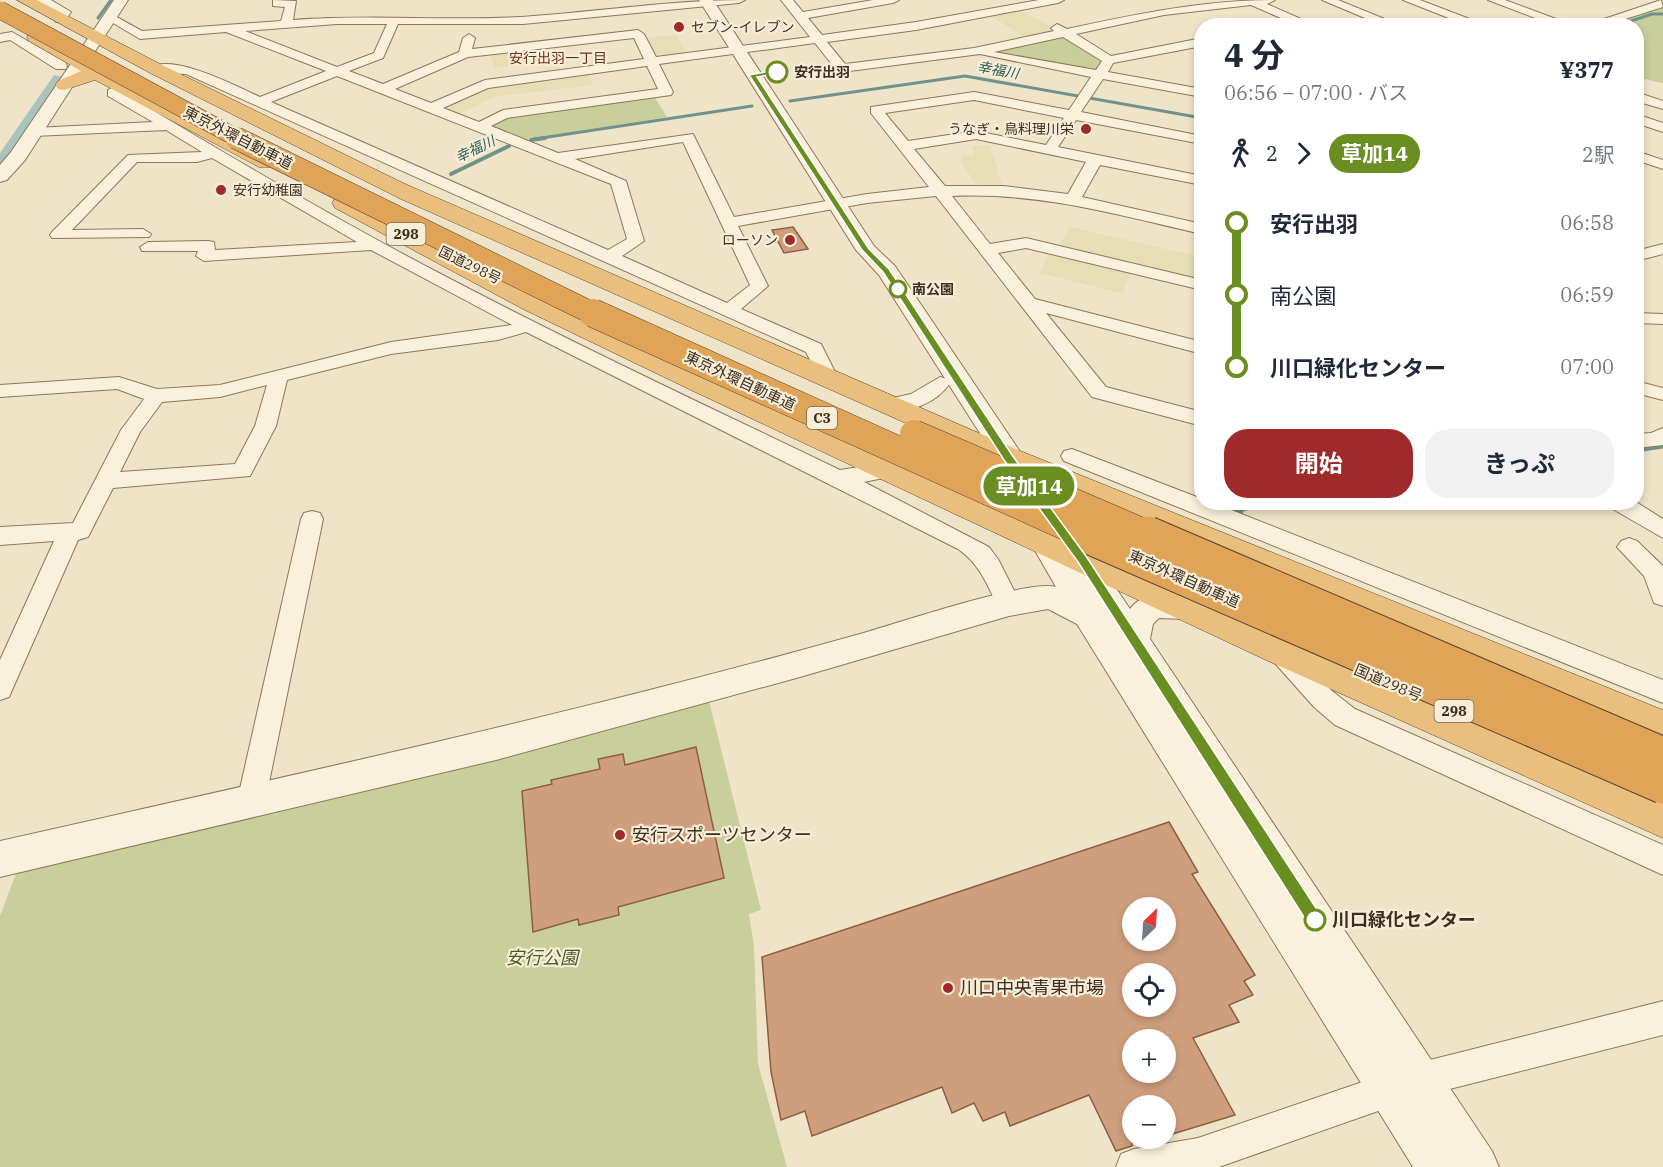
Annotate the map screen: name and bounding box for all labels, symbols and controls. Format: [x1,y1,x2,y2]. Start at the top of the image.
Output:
place label: セブン-イレブン [691,18,795,36]
marker: セブン-イレブン [672,20,686,34]
text: 4 分 [1224,33,1284,76]
district label: 安行出羽一丁目 [509,49,607,67]
text: ¥377 [1559,55,1614,84]
water label: 幸福川 [976,57,1022,83]
marker: 安行出羽 [766,61,788,83]
place label: 安行出羽 [794,63,850,81]
text: 06:56 – 07:00 · バス [1224,79,1408,106]
street label: 東京外環自動車道 [180,102,296,173]
place label: うなぎ・鳥料理川栄 [948,120,1074,138]
marker: うなぎ・鳥料理川栄 [1079,122,1093,136]
water label: 幸福川 [452,131,500,166]
icon: walk [1224,137,1257,170]
icon: forward [1287,137,1320,170]
text: 草加14 [1341,139,1408,167]
text: 2 [1266,140,1278,167]
text: 2駅 [1582,141,1614,168]
place label: 安行幼稚園 [233,181,303,199]
marker: 安行幼稚園 [214,183,228,197]
text: 安行出羽 [1270,209,1358,238]
text: 06:58 [1560,209,1614,236]
road number: 298 [386,223,426,245]
place label: ローソン [722,231,778,249]
marker: ローソン [783,233,797,247]
street label: 国道298号 [436,242,504,288]
marker: 南公園 [889,280,907,298]
place label: 南公園 [912,280,954,298]
text: 南公園 [1270,281,1336,310]
text: 06:59 [1560,281,1614,308]
street label: 東京外環自動車道 [682,347,799,415]
text: 川口緑化センター [1270,353,1446,382]
text: 07:00 [1560,353,1614,380]
road number: C3 [807,407,837,429]
button: 開始 [1224,429,1413,498]
button: きっぷ [1425,429,1614,498]
line badge: 草加14 [987,466,1071,506]
text: 草加14 [995,472,1063,500]
street label: 東京外環自動車道 [1126,545,1243,612]
street label: 国道298号 [1351,660,1425,705]
road number: 298 [1434,700,1474,722]
place label: 安行スポーツセンター [632,823,812,846]
marker: 安行スポーツセンター [613,828,627,842]
north arrow [1122,897,1176,951]
map controls [1122,897,1176,1149]
place label: 川口緑化センター [1332,908,1476,931]
marker: 川口緑化センター [1304,909,1326,931]
park label: 安行公園 [506,946,581,969]
button: locate [1122,963,1176,1017]
place label: 川口中央青果市場 [960,976,1104,999]
marker: 川口中央青果市場 [941,981,955,995]
button: + [1122,1029,1176,1083]
button: − [1122,1095,1176,1149]

